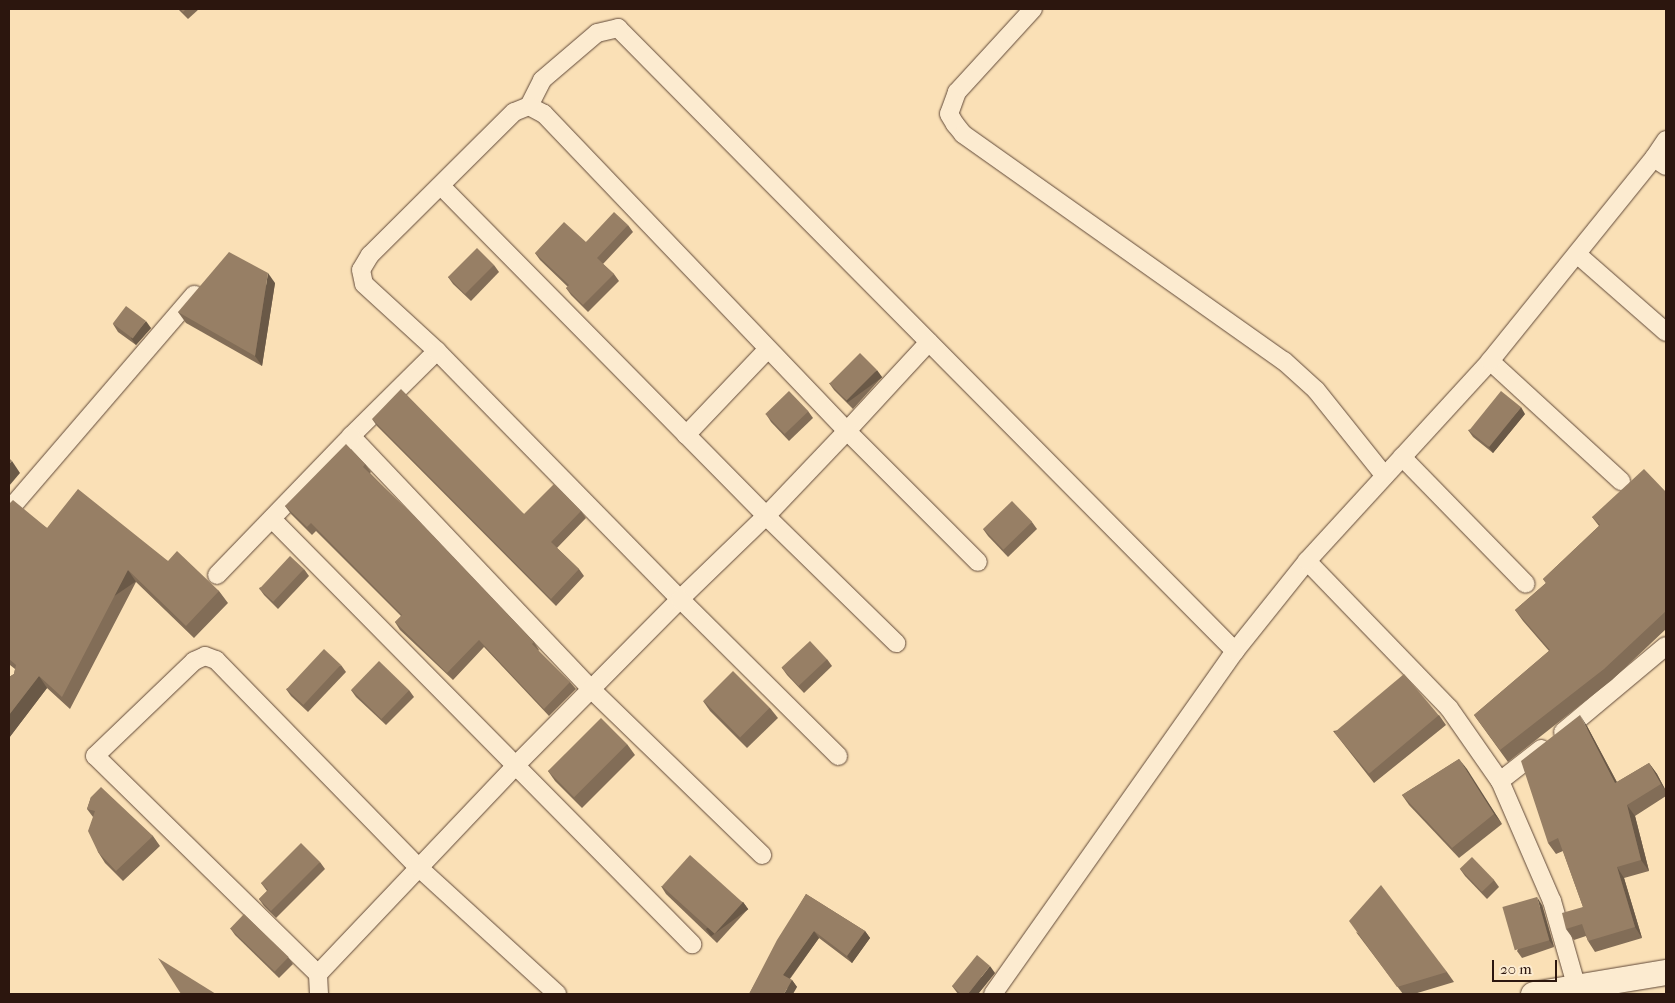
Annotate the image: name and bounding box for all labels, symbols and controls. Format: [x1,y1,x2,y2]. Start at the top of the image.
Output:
scale bar [1495,950,1560,982]
text: 20 m [1500,960,1532,978]

